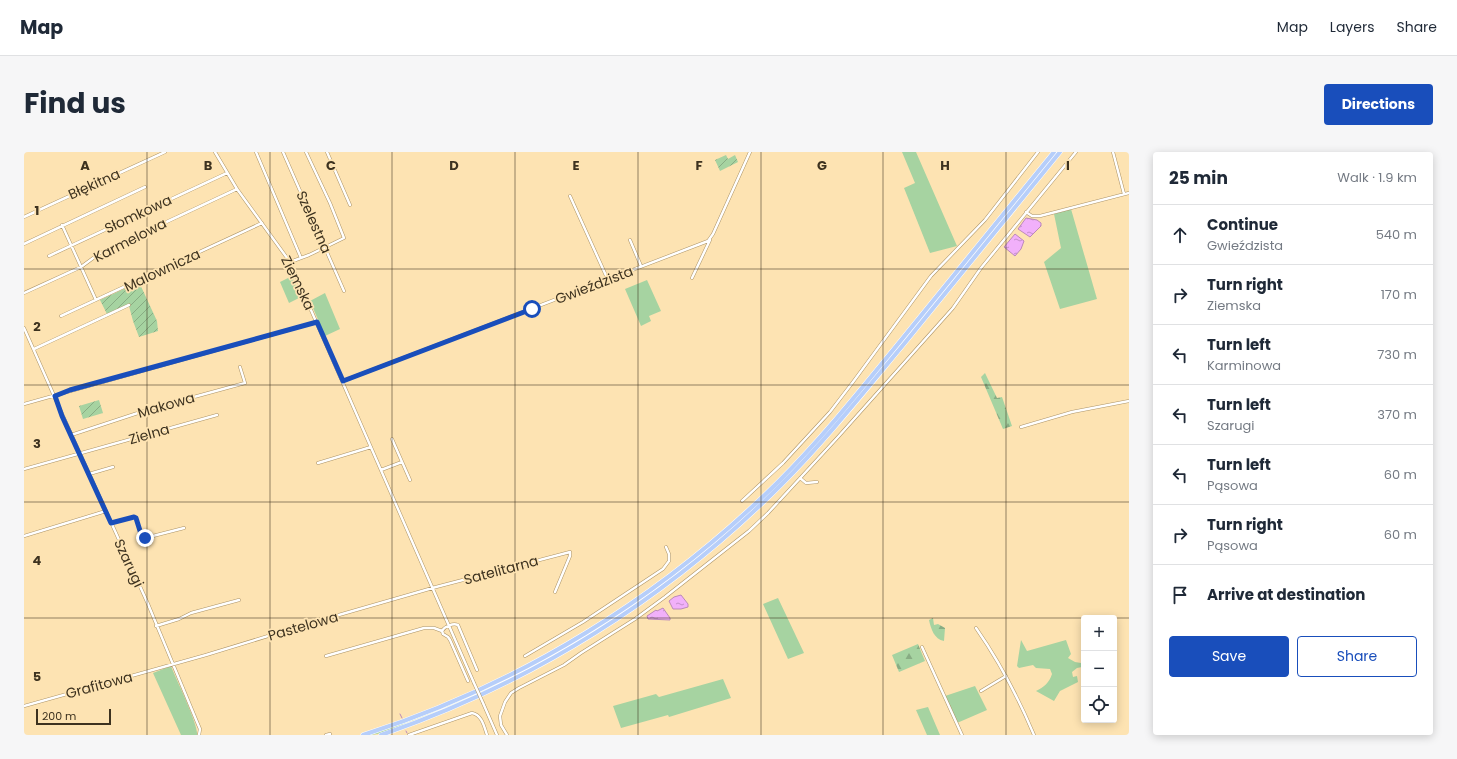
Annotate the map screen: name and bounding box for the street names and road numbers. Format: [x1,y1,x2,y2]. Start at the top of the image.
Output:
street label: Błękitna [65,164,123,204]
street label: Szelestna [291,188,337,256]
street label: Słomkowa [101,190,175,238]
street label: Karmelowa [90,213,170,267]
street label: Malownicza [121,244,203,296]
street label: Ziemska [276,253,320,313]
street label: Gwieździsta [552,261,636,309]
street label: Makowa [135,387,197,423]
street label: Zielna [126,419,172,449]
street label: Szarugi [109,536,149,590]
street label: Satelitarna [461,550,541,590]
street label: Pastelowa [266,606,340,646]
street label: Grafitowa [63,666,135,704]

